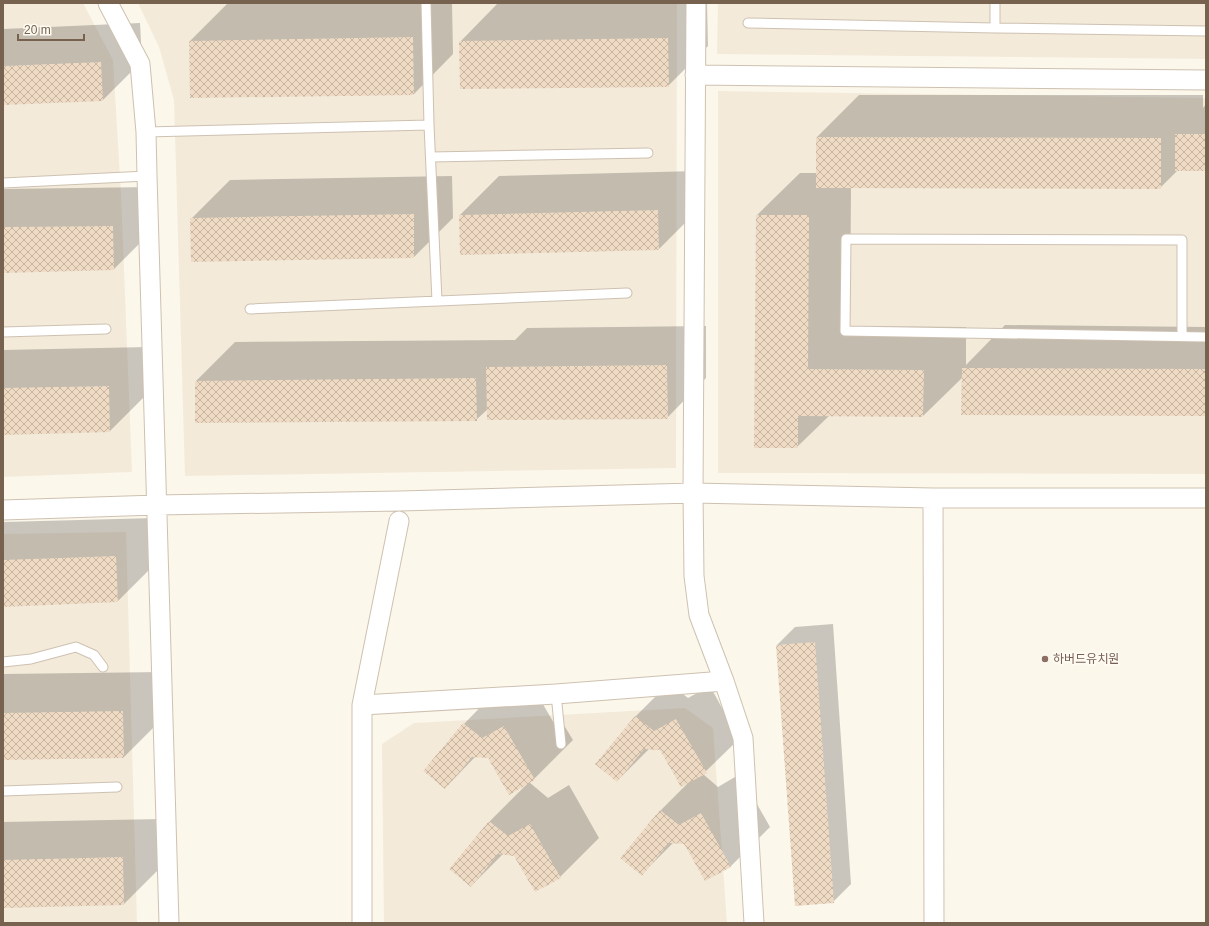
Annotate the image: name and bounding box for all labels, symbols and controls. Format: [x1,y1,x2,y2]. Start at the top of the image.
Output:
scale bar [18,16,84,42]
text: 20 m [24,23,51,37]
place label: 하버드유치원 [1053,652,1119,666]
marker: 하버드유치원 [1040,654,1050,664]

